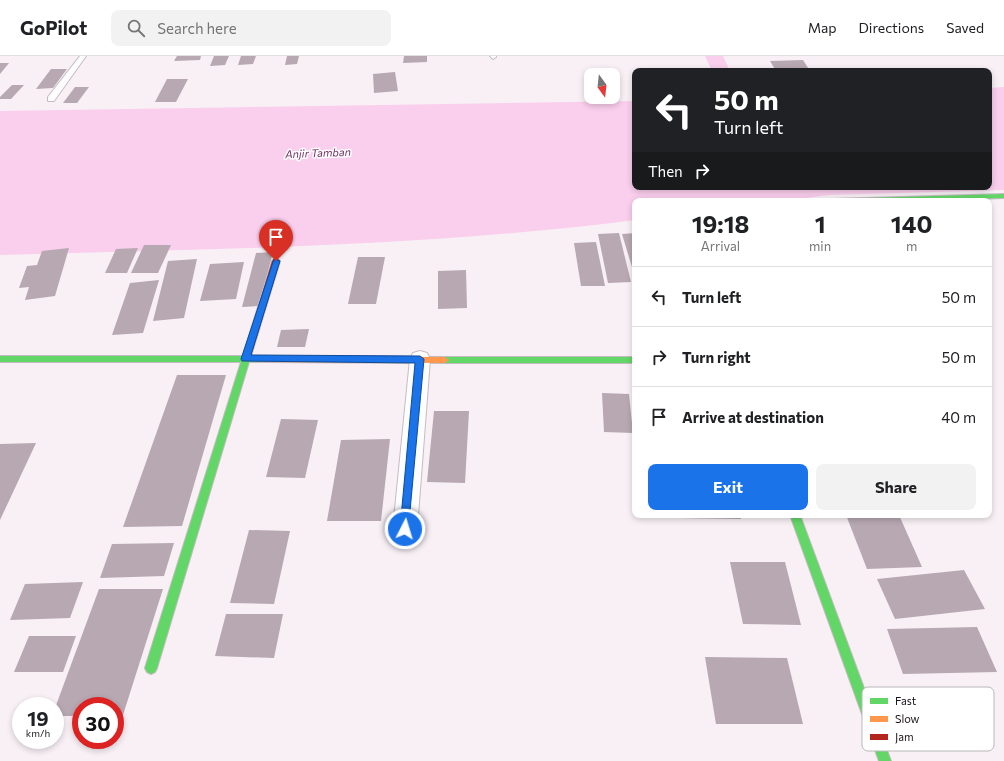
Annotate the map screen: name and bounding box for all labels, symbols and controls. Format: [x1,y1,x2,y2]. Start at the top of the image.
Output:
search box [111,10,391,46]
text: GoPilot [20,16,87,39]
icon: search [125,17,147,39]
text: Search here [157,19,237,37]
text: Map [808,19,837,36]
text: Directions [859,19,924,36]
text: Saved [946,19,984,36]
north arrow [584,68,620,104]
map controls [584,68,620,104]
text: 50 m [714,82,779,116]
icon: left [648,84,700,136]
text: Turn left [714,116,783,138]
water label: Anjir Tamban [284,145,351,160]
icon: right [691,160,713,182]
text: Then [648,162,683,180]
text: 19:18 [692,209,749,238]
text: 1 [815,209,826,238]
text: 140 [891,209,932,238]
pin [259,220,293,261]
icon: arrive [265,226,287,248]
text: Arrival [701,238,740,254]
text: min [809,238,831,254]
text: m [906,238,917,254]
icon: left [648,286,670,308]
text: Turn left [682,288,741,306]
text: 50 m [942,288,976,306]
icon: right [648,346,670,368]
text: Turn right [682,348,751,366]
text: 50 m [942,348,976,366]
icon: arrive [648,406,670,428]
text: Arrive at destination [682,408,824,426]
text: 40 m [941,408,976,426]
button: Exit [648,464,808,510]
button: Share [816,464,976,510]
position arrow [384,508,426,550]
legend [862,687,994,751]
text: Fast [895,694,917,707]
speed limit sign: 30 [72,697,124,749]
text: 19 [27,706,49,730]
text: Slow [895,712,920,725]
text: km/h [26,727,50,739]
text: Jam [895,730,914,744]

